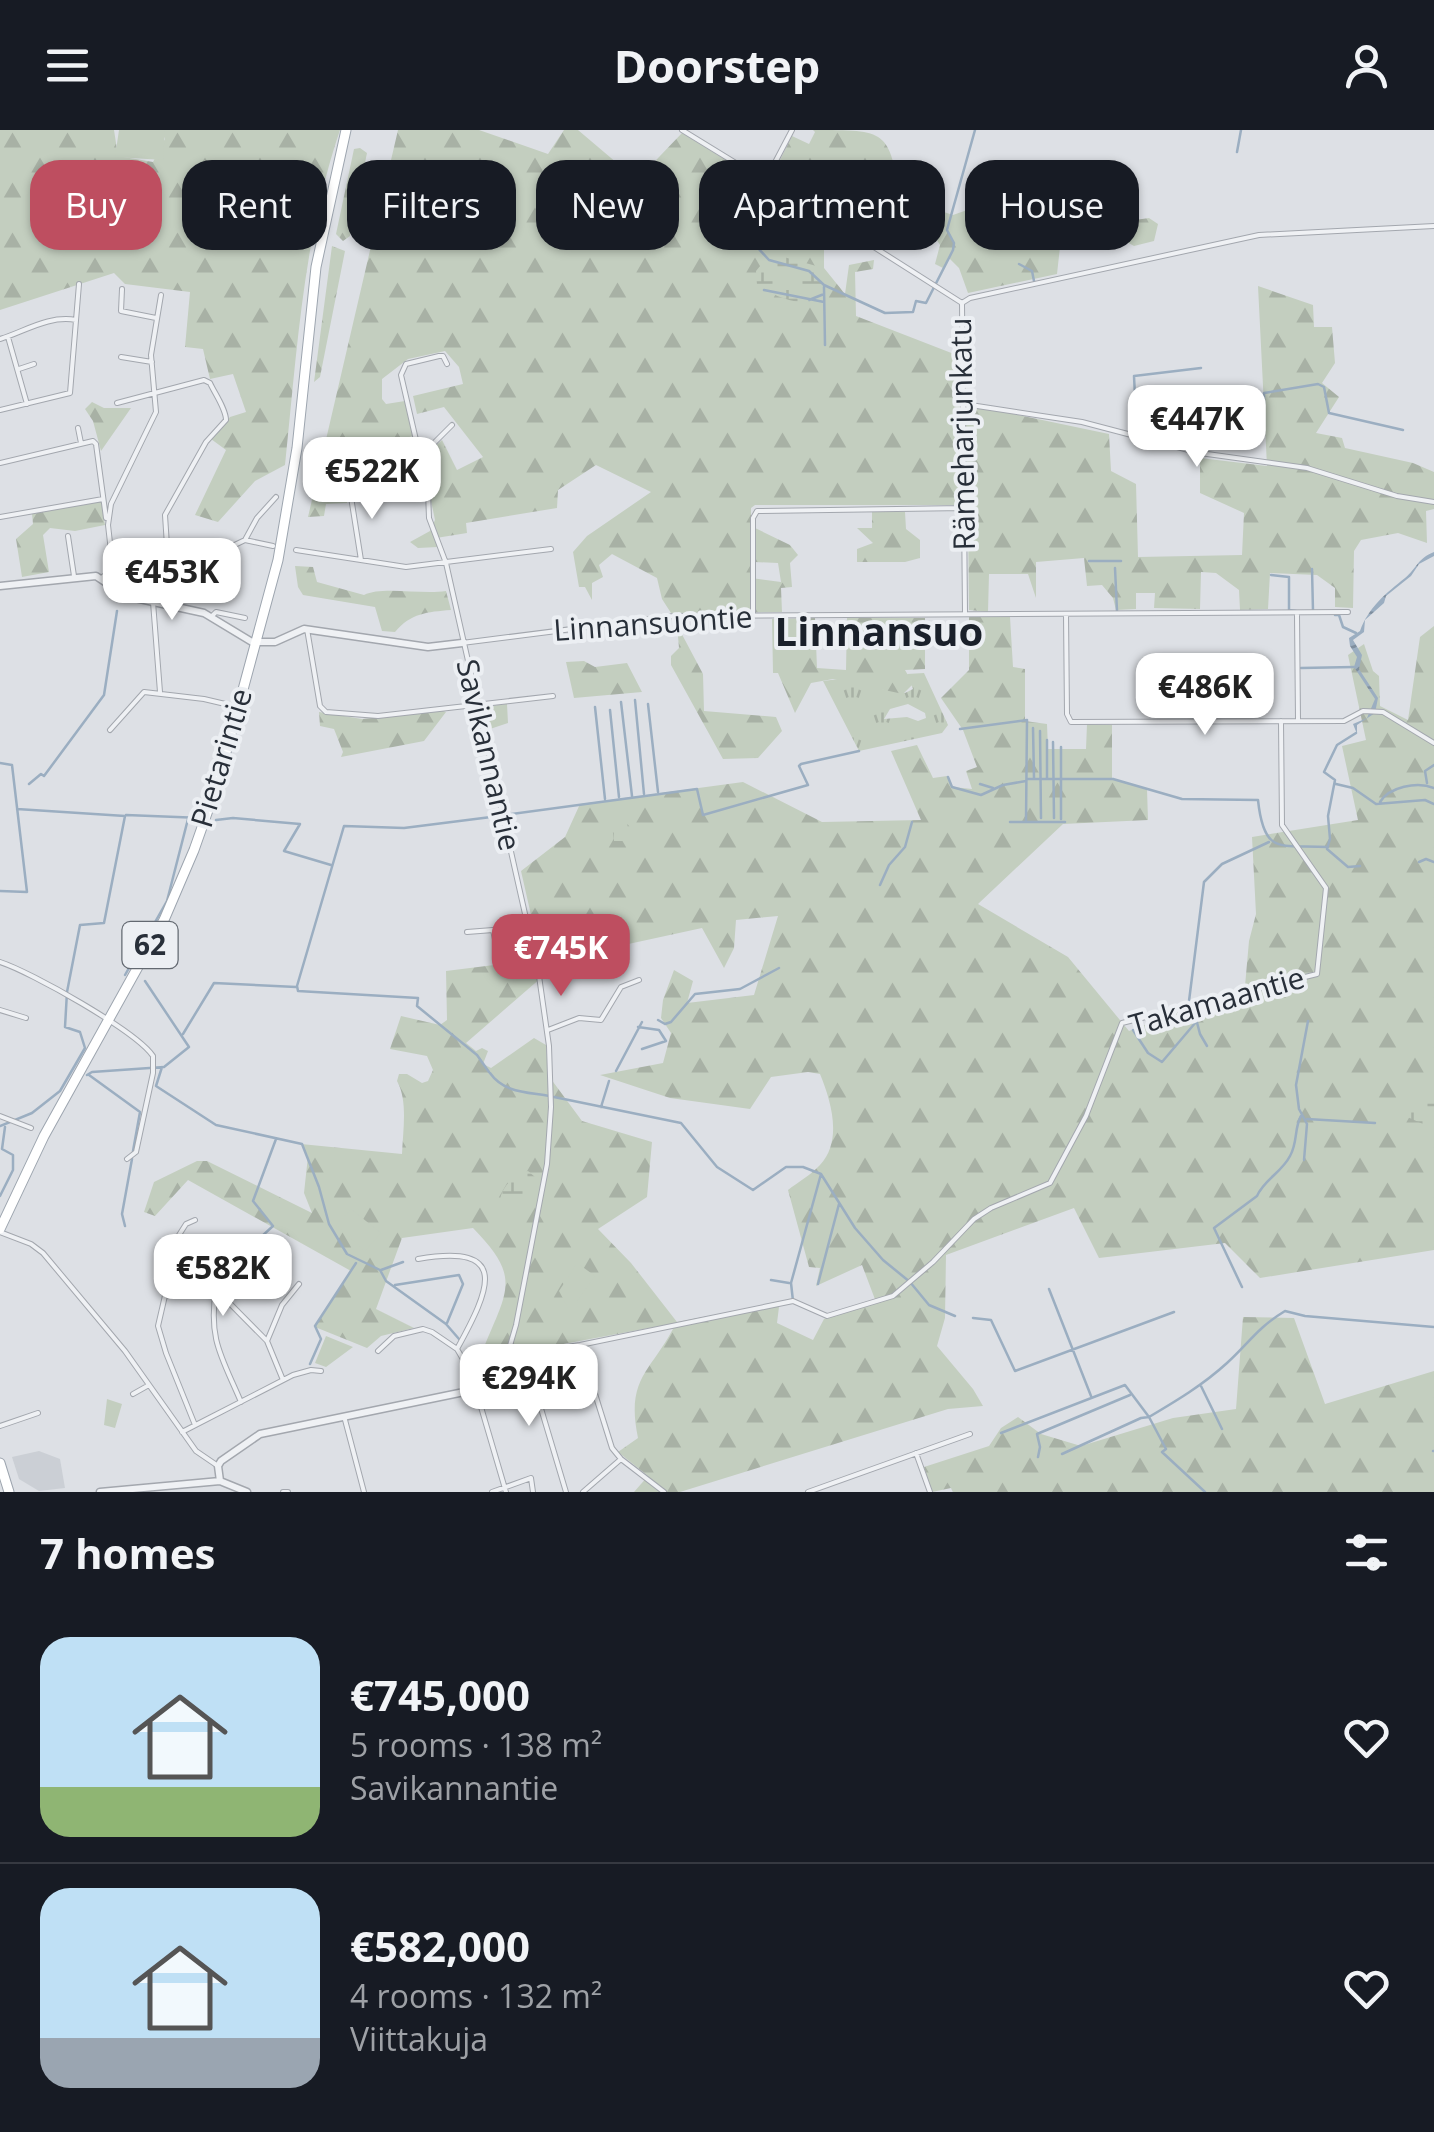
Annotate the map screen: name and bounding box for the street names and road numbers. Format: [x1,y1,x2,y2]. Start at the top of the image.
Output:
street label: Rämeharjunkatu [939,317,984,551]
street label: Linnansuontie [552,595,754,650]
street label: Savikannantie [448,655,531,854]
street label: Pietarintie [180,683,261,832]
road number: 62 [122,922,178,968]
street label: Takamaantie [1124,956,1309,1045]

